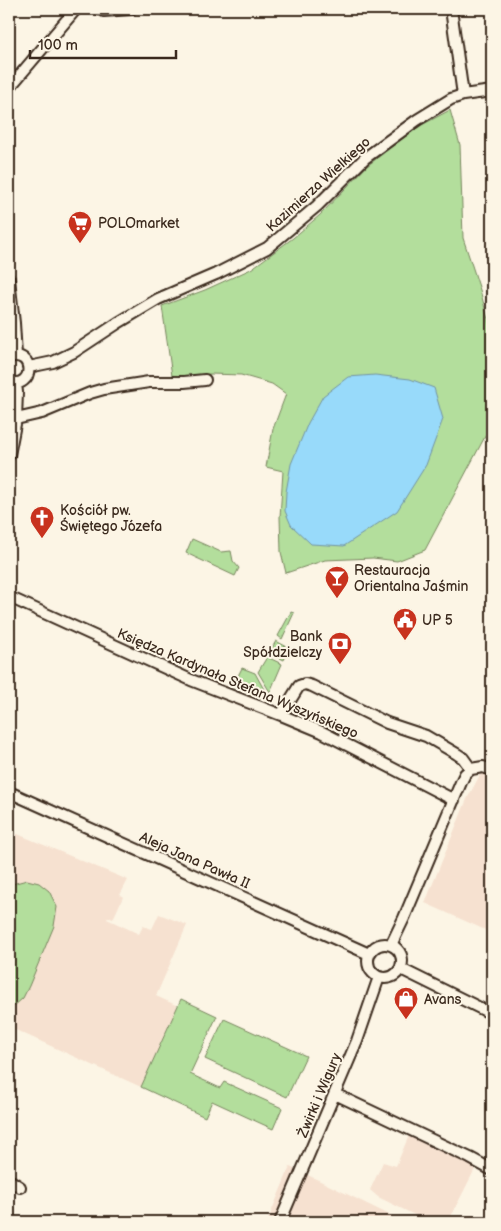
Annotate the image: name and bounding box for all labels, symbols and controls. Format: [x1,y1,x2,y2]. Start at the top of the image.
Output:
scale bar [30,28,176,60]
text: 100 m [38,36,78,55]
street label: Kazimierza Wielkiego [263,133,374,236]
supermarket icon: POLOmarket [67,210,93,244]
place label: POLOmarket [98,215,180,232]
place label: Kościół pw. Świętego Józefa [60,502,162,535]
church icon: Kościół pw. Świętego Józefa [29,505,55,539]
place label: Restauracja Orientalna Jaśmin [354,562,469,595]
bar icon: Restauracja Orientalna Jaśmin [324,565,350,599]
public building icon: UP 5 [392,607,418,641]
place label: UP 5 [422,612,453,629]
street label: Księdza Kardynała Stefana Wyszyńskiego [115,625,361,742]
place label: Bank Spółdzielczy [243,628,323,661]
bank icon: Bank Spółdzielczy [327,631,353,665]
street label: Aleja Jana Pawła II [137,828,253,892]
shop icon: Avans [393,986,419,1020]
place label: Avans [424,991,462,1008]
street label: Żwirki i Wigury [293,1049,345,1141]

